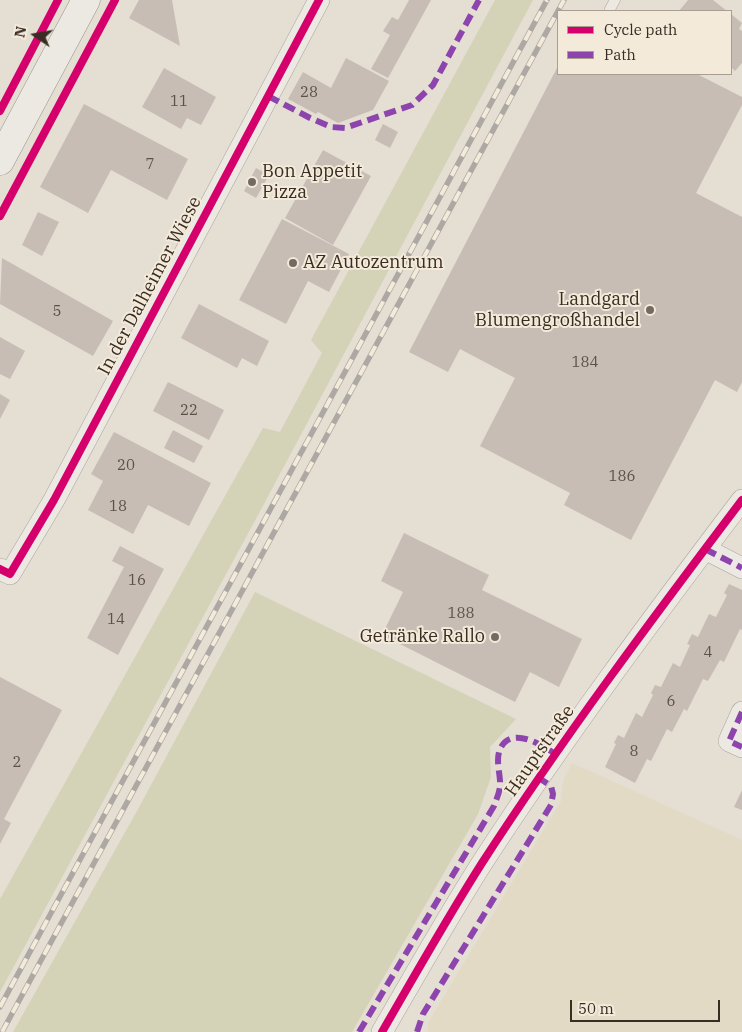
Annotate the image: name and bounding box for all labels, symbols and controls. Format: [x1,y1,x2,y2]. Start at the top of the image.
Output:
north arrow [10,10,60,60]
legend [557,10,732,75]
text: Cycle path [604,20,677,39]
text: N [10,25,30,39]
text: Path [604,45,636,64]
house number: 28 [300,84,318,102]
house number: 11 [170,93,188,111]
house number: 7 [146,156,154,174]
place label: Bon Appetit Pizza [262,161,362,203]
marker: Bon Appetit Pizza [246,176,258,188]
street label: In der Dalheimer Wiese [94,193,206,379]
place label: AZ Autozentrum [303,252,444,274]
marker: AZ Autozentrum [287,257,299,269]
place label: Landgard Blumengroßhandel [475,289,640,332]
house number: 5 [53,303,61,321]
marker: Landgard Blumengroßhandel [644,304,656,316]
house number: 184 [572,354,598,372]
house number: 22 [180,402,198,420]
house number: 20 [117,457,135,475]
house number: 186 [609,468,635,486]
house number: 18 [109,498,127,516]
house number: 16 [128,572,146,590]
house number: 188 [448,605,474,623]
house number: 14 [107,611,125,629]
place label: Getränke Rallo [360,626,485,648]
marker: Getränke Rallo [489,631,501,643]
house number: 4 [704,644,712,662]
house number: 6 [667,693,675,711]
street label: Hauptstraße [501,701,579,801]
house number: 8 [630,743,638,761]
house number: 2 [13,754,21,772]
scale bar [572,990,722,1022]
text: 50 m [578,999,614,1018]

